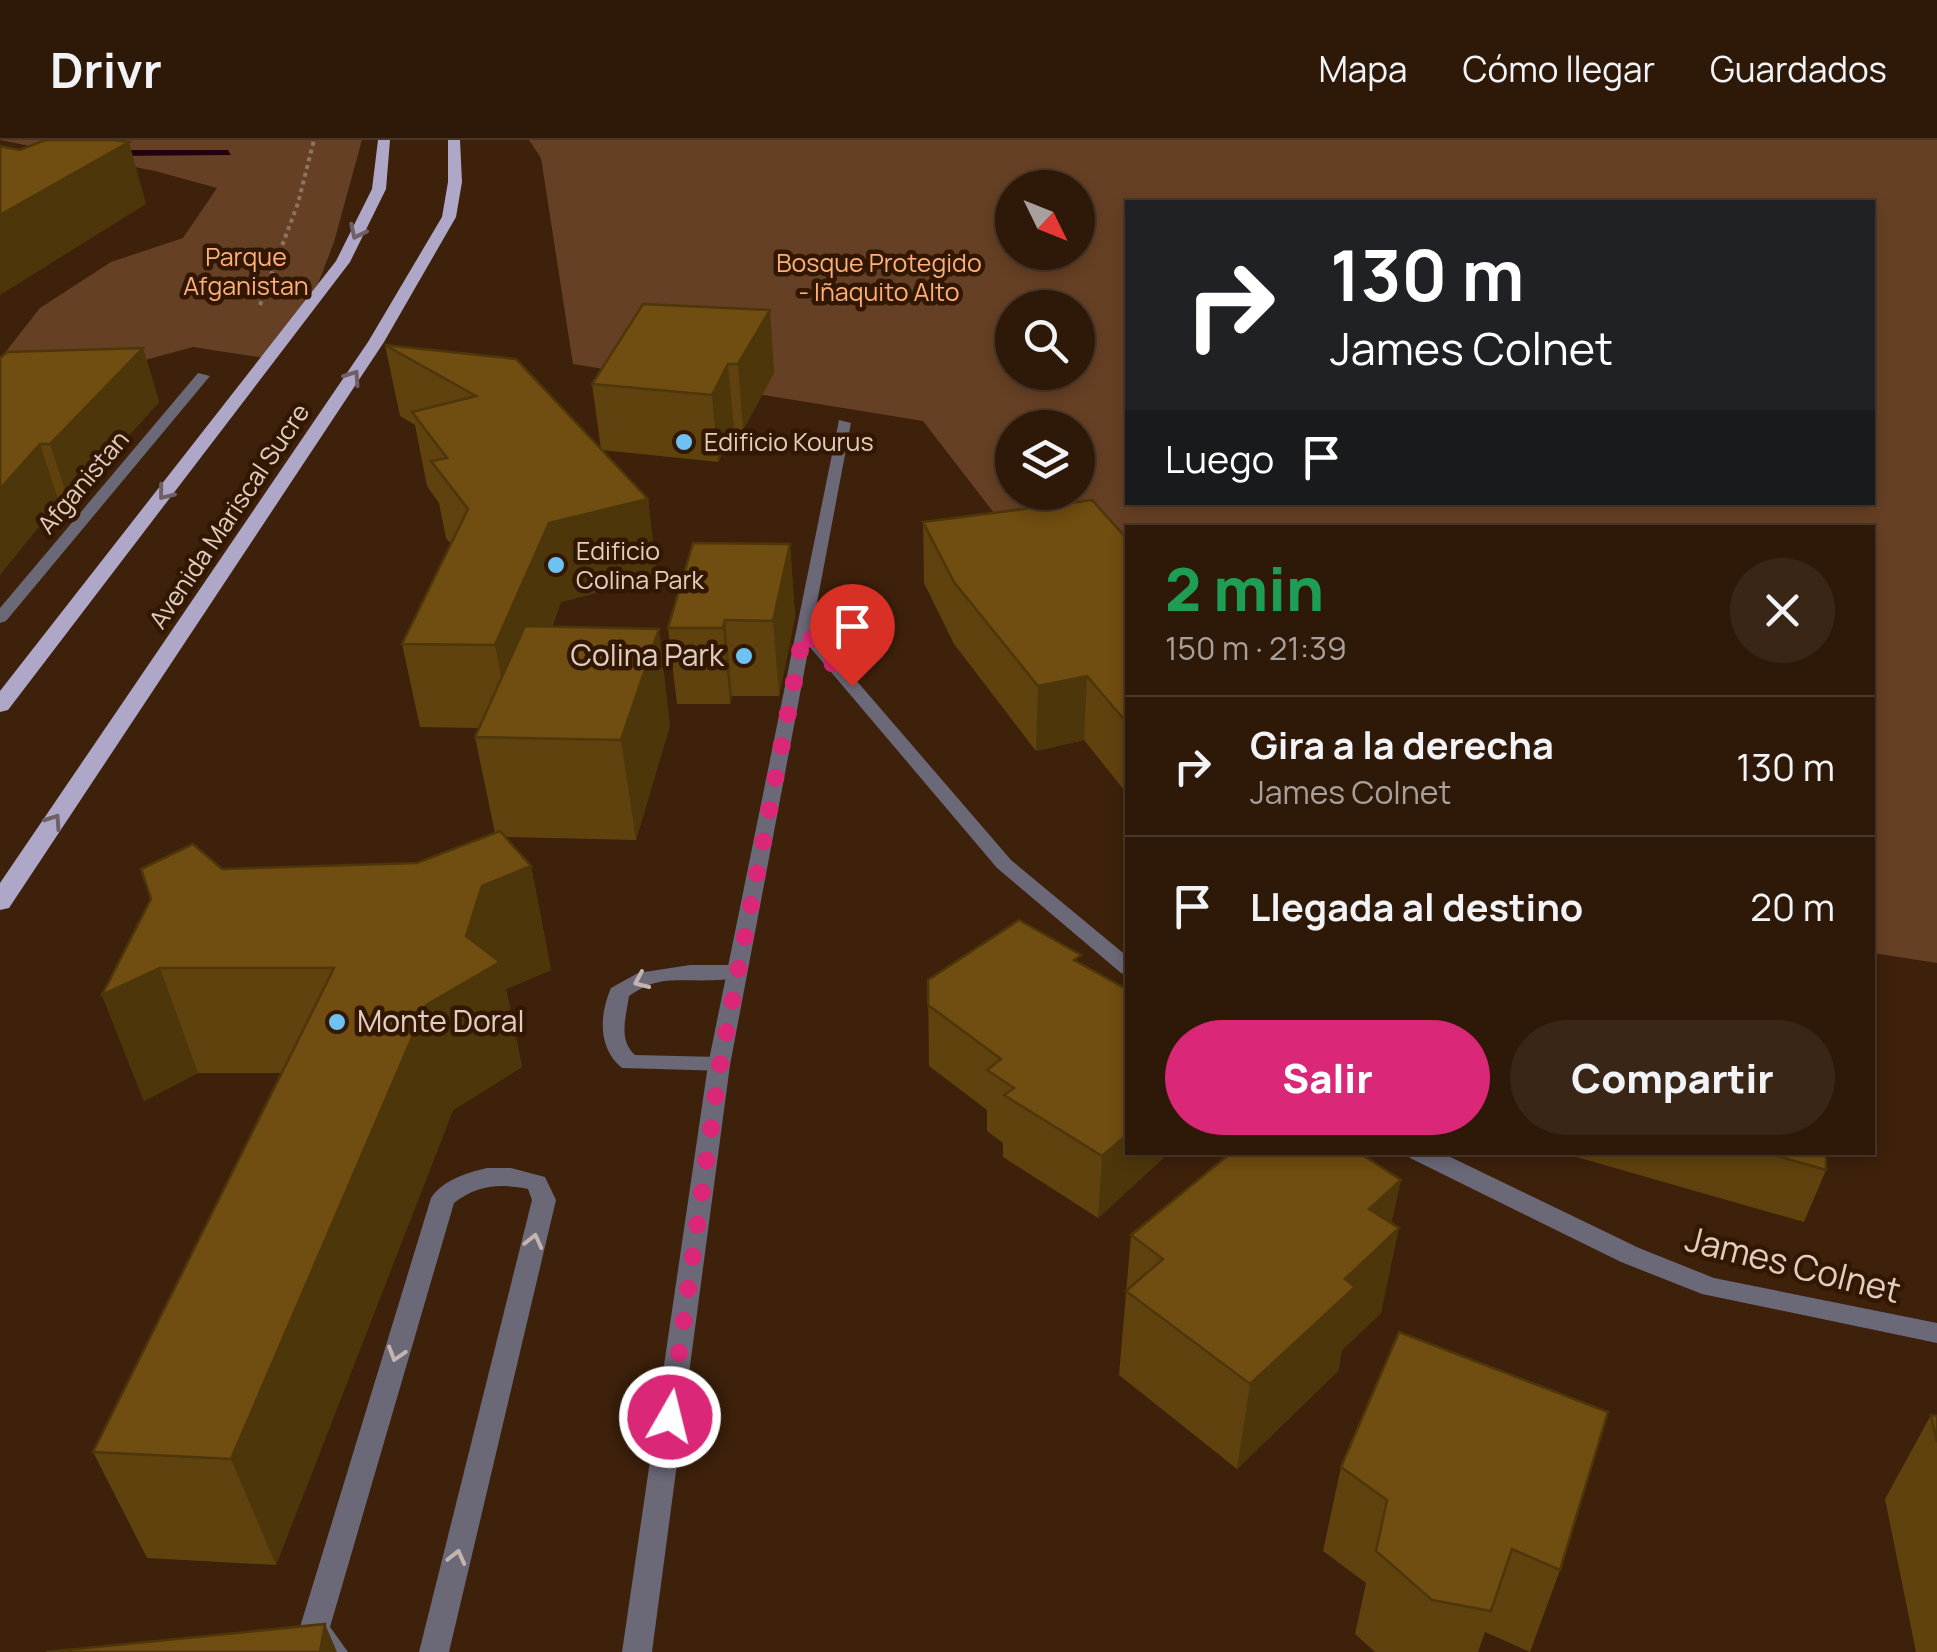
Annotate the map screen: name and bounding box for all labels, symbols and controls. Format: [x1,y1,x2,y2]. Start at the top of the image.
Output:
text: Drivr [50,37,162,102]
text: Mapa [1318,45,1407,93]
text: Cómo llegar [1462,45,1655,93]
text: Guardados [1710,45,1887,93]
north arrow [995,170,1095,270]
map controls [995,170,1095,510]
one-way arrow [350,222,370,240]
text: 130 m [1330,226,1524,322]
park label: Parque Afganistan [183,239,309,303]
icon: right [1165,240,1295,370]
park label: Bosque Protegido - Iñaquito Alto [776,245,982,309]
button: search [995,290,1095,390]
text: James Colnet [1330,317,1613,379]
one-way arrow [340,370,359,388]
street label: Avenida Mariscal Sucre [140,396,317,635]
button: layers [995,410,1095,510]
street label: Afganistan [29,422,136,541]
place label: Edificio Kourus [704,424,874,459]
icon: arrive [1294,430,1349,485]
marker: Edificio Kourus [673,431,695,453]
text: Luego [1165,432,1274,484]
one-way arrow [159,482,176,500]
place label: Edificio Colina Park [576,533,705,597]
text: 2 min [1165,547,1324,629]
marker: Edificio Colina Park [545,554,567,576]
button: close [1730,558,1835,663]
pin [810,584,895,687]
icon: arrive [825,599,880,654]
text: 150 m · 21:39 [1165,626,1347,670]
place label: Colina Park [571,634,725,675]
marker: Colina Park [733,645,755,667]
text: Gira a la derecha [1250,718,1554,770]
icon: right [1165,739,1220,794]
text: 130 m [1736,740,1835,792]
text: James Colnet [1250,770,1451,814]
one-way arrow [42,814,61,832]
icon: arrive [1165,879,1220,934]
text: Llegada al destino [1250,880,1583,932]
text: 20 m [1750,880,1835,932]
one-way arrow [633,969,651,989]
place label: Monte Doral [357,1000,525,1041]
marker: Monte Doral [326,1011,348,1033]
button: Salir [1165,1020,1490,1135]
button: Compartir [1510,1020,1835,1135]
street label: James Colnet [1681,1214,1906,1314]
one-way arrow [522,1233,543,1250]
one-way arrow [387,1344,408,1361]
position arrow [618,1365,722,1469]
one-way arrow [445,1549,466,1566]

